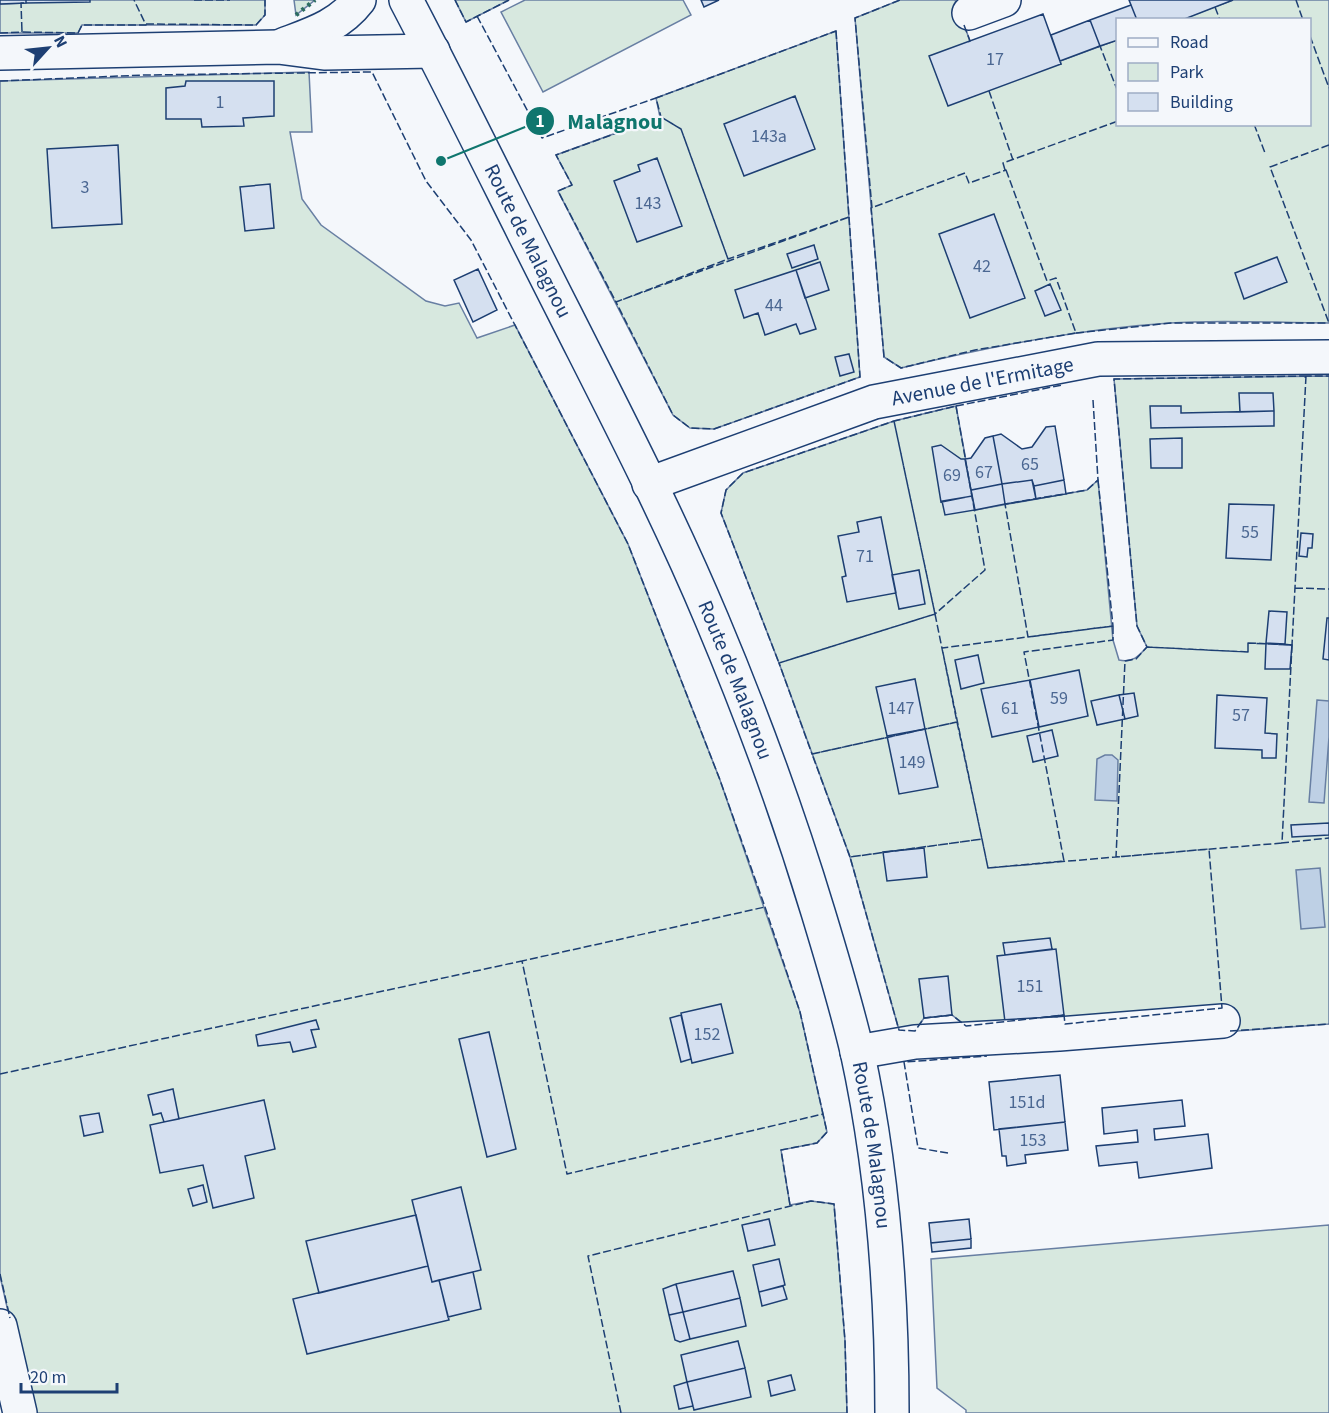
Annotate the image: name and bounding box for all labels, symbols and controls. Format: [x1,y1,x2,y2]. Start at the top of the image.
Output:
north arrow [18,18,78,78]
legend [1116,18,1311,126]
text: Road [1170,30,1209,55]
text: N [48,32,73,51]
house number: 17 [986,47,1004,72]
text: Park [1170,60,1204,85]
house number: 1 [216,90,224,115]
text: Building [1170,90,1233,115]
callout: Malagnou [525,101,674,141]
text: Malagnou [567,106,663,138]
text: 1 [535,109,545,134]
house number: 143a [751,124,787,149]
street label: Route de Malagnou [477,159,580,323]
house number: 3 [81,175,90,200]
house number: 143 [635,191,661,216]
house number: 42 [973,254,991,279]
house number: 44 [765,293,783,318]
street label: Avenue de l'Ermitage [889,349,1076,413]
house number: 65 [1021,452,1039,477]
house number: 67 [975,460,993,485]
house number: 69 [943,463,961,488]
house number: 55 [1241,520,1259,545]
house number: 71 [856,544,874,569]
street label: Route de Malagnou [690,596,781,764]
house number: 59 [1050,686,1068,711]
house number: 147 [888,696,914,721]
house number: 61 [1001,696,1019,721]
house number: 57 [1232,703,1250,728]
house number: 149 [899,750,925,775]
house number: 151 [1017,974,1043,999]
house number: 152 [694,1022,720,1047]
street label: Route de Malagnou [845,1059,899,1230]
house number: 151d [1009,1090,1045,1115]
house number: 153 [1020,1128,1046,1153]
scale bar [21,1356,117,1394]
text: 20 m [30,1365,66,1390]

